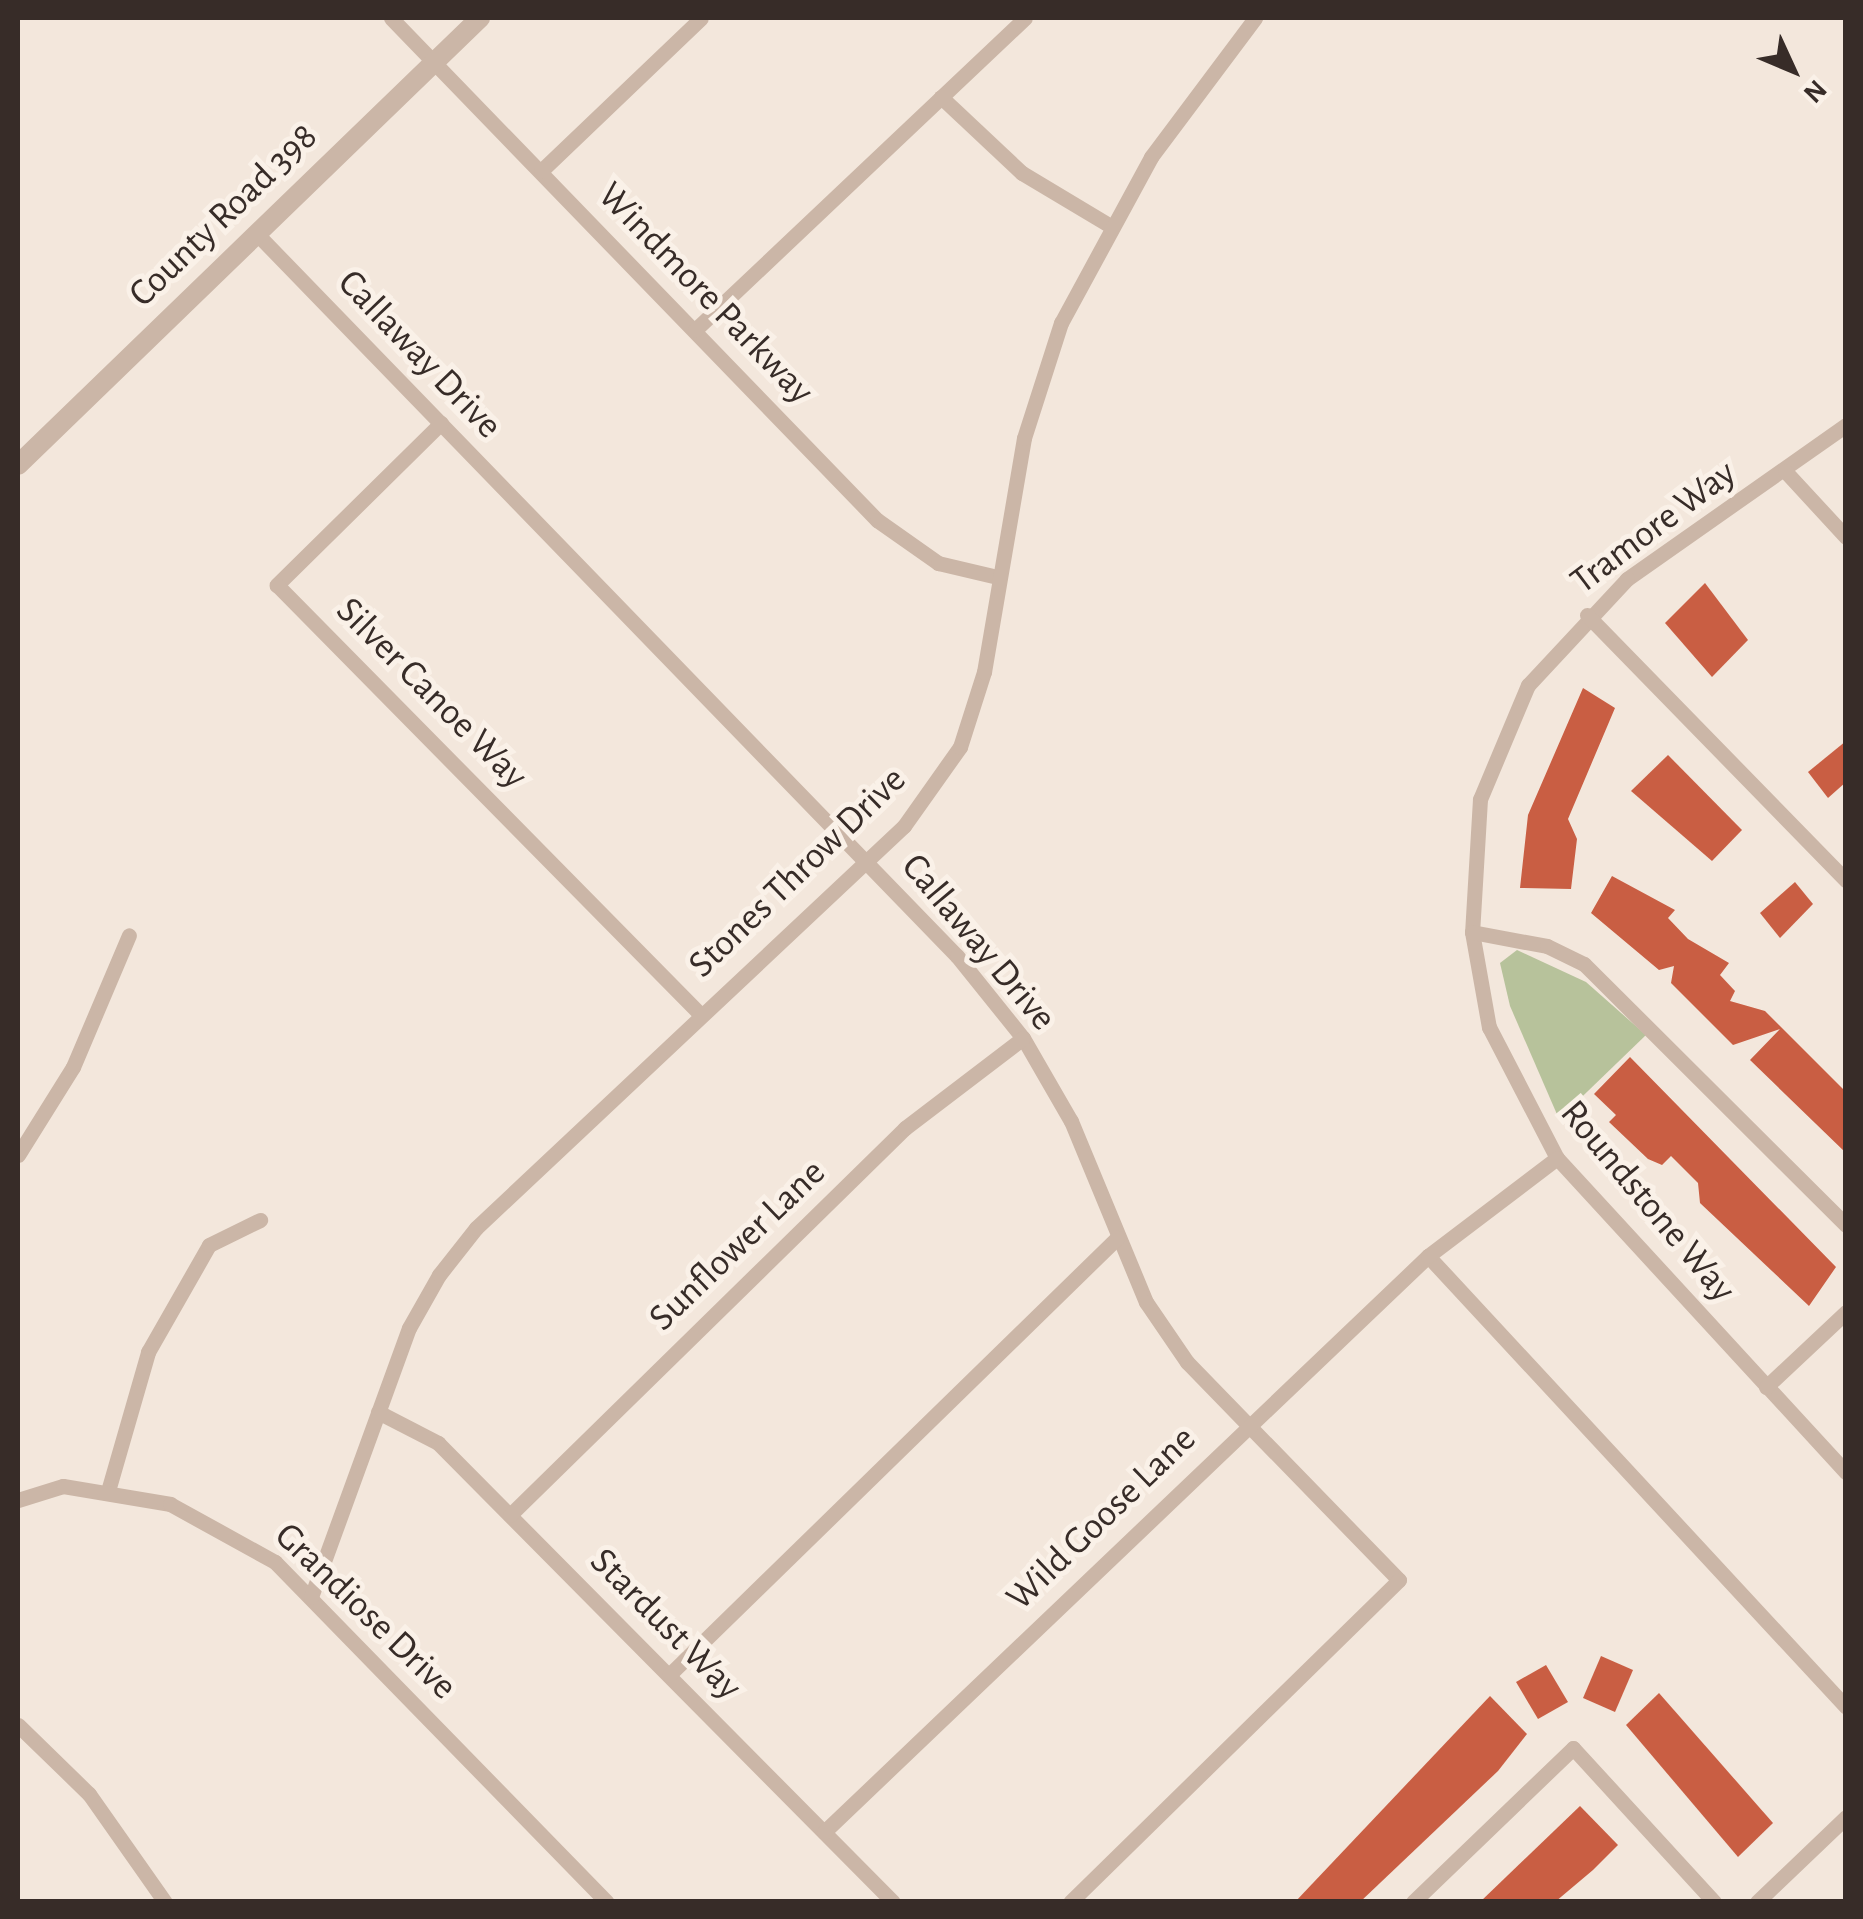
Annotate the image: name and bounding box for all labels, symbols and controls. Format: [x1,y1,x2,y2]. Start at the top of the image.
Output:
north arrow [1743,20,1843,120]
text: N [1798,74,1831,108]
street label: County Road 398 [120,115,328,317]
street label: Windmore Parkway [588,173,822,415]
street label: Callaway Drive [327,261,511,449]
street label: Tramore Way [1562,451,1746,605]
street label: Silver Canoe Way [326,589,536,799]
street label: Stones Throw Drive [680,758,916,988]
street label: Callaway Drive [891,845,1065,1041]
street label: Roundstone Way [1549,1092,1745,1312]
street label: Sunflower Lane [640,1151,836,1341]
street label: Wild Goose Lane [998,1417,1206,1621]
street label: Grandiose Drive [265,1514,465,1710]
street label: Stardust Way [580,1540,750,1710]

